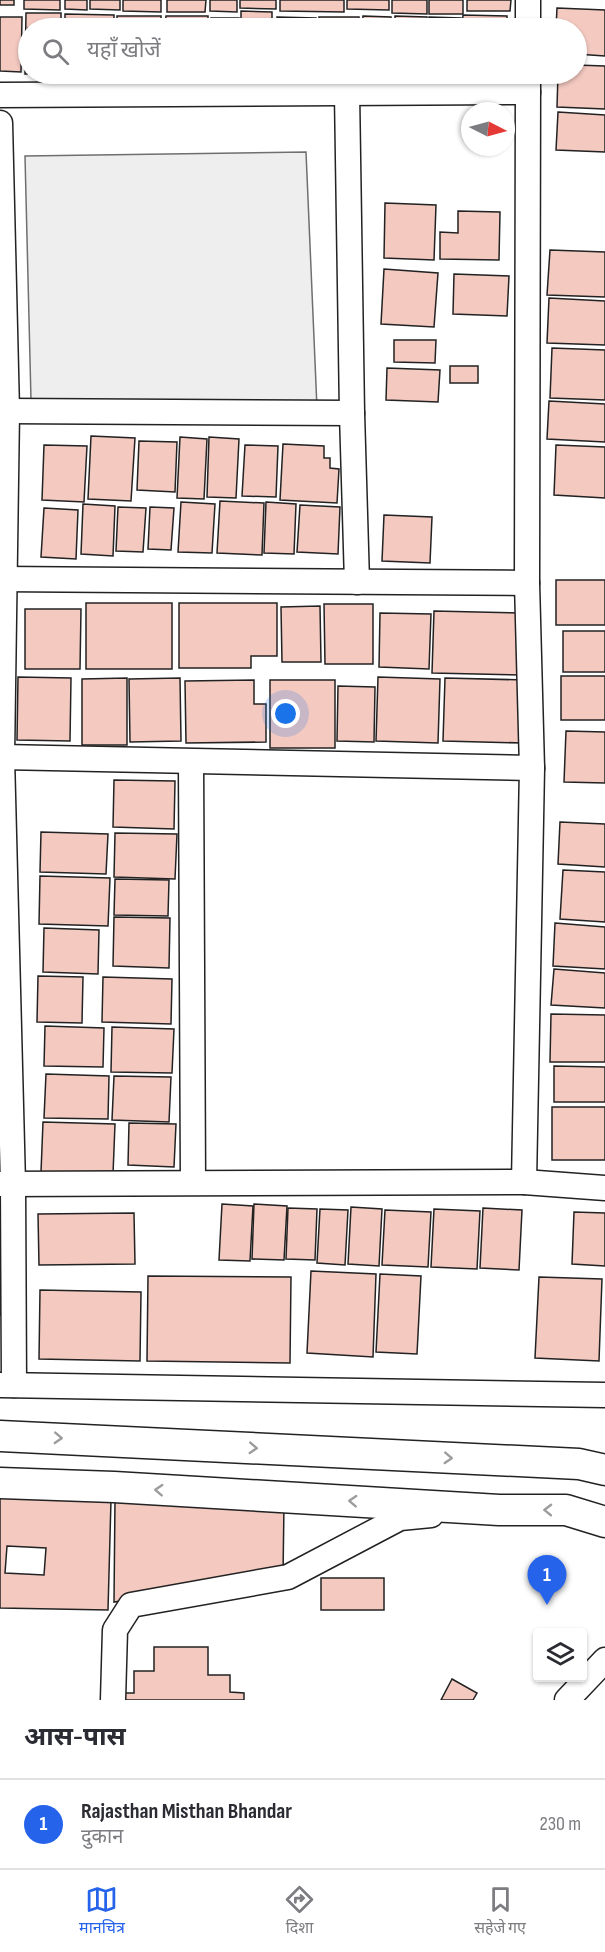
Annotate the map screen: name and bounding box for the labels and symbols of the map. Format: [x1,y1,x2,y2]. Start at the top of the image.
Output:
north arrow [461,102,515,156]
your location [271,699,300,728]
one-way arrow [54,1432,63,1445]
one-way arrow [249,1441,258,1454]
one-way arrow [443,1451,452,1464]
one-way arrow [154,1484,163,1497]
one-way arrow [349,1495,358,1508]
one-way arrow [544,1504,553,1516]
pin: 1 [528,1556,566,1605]

